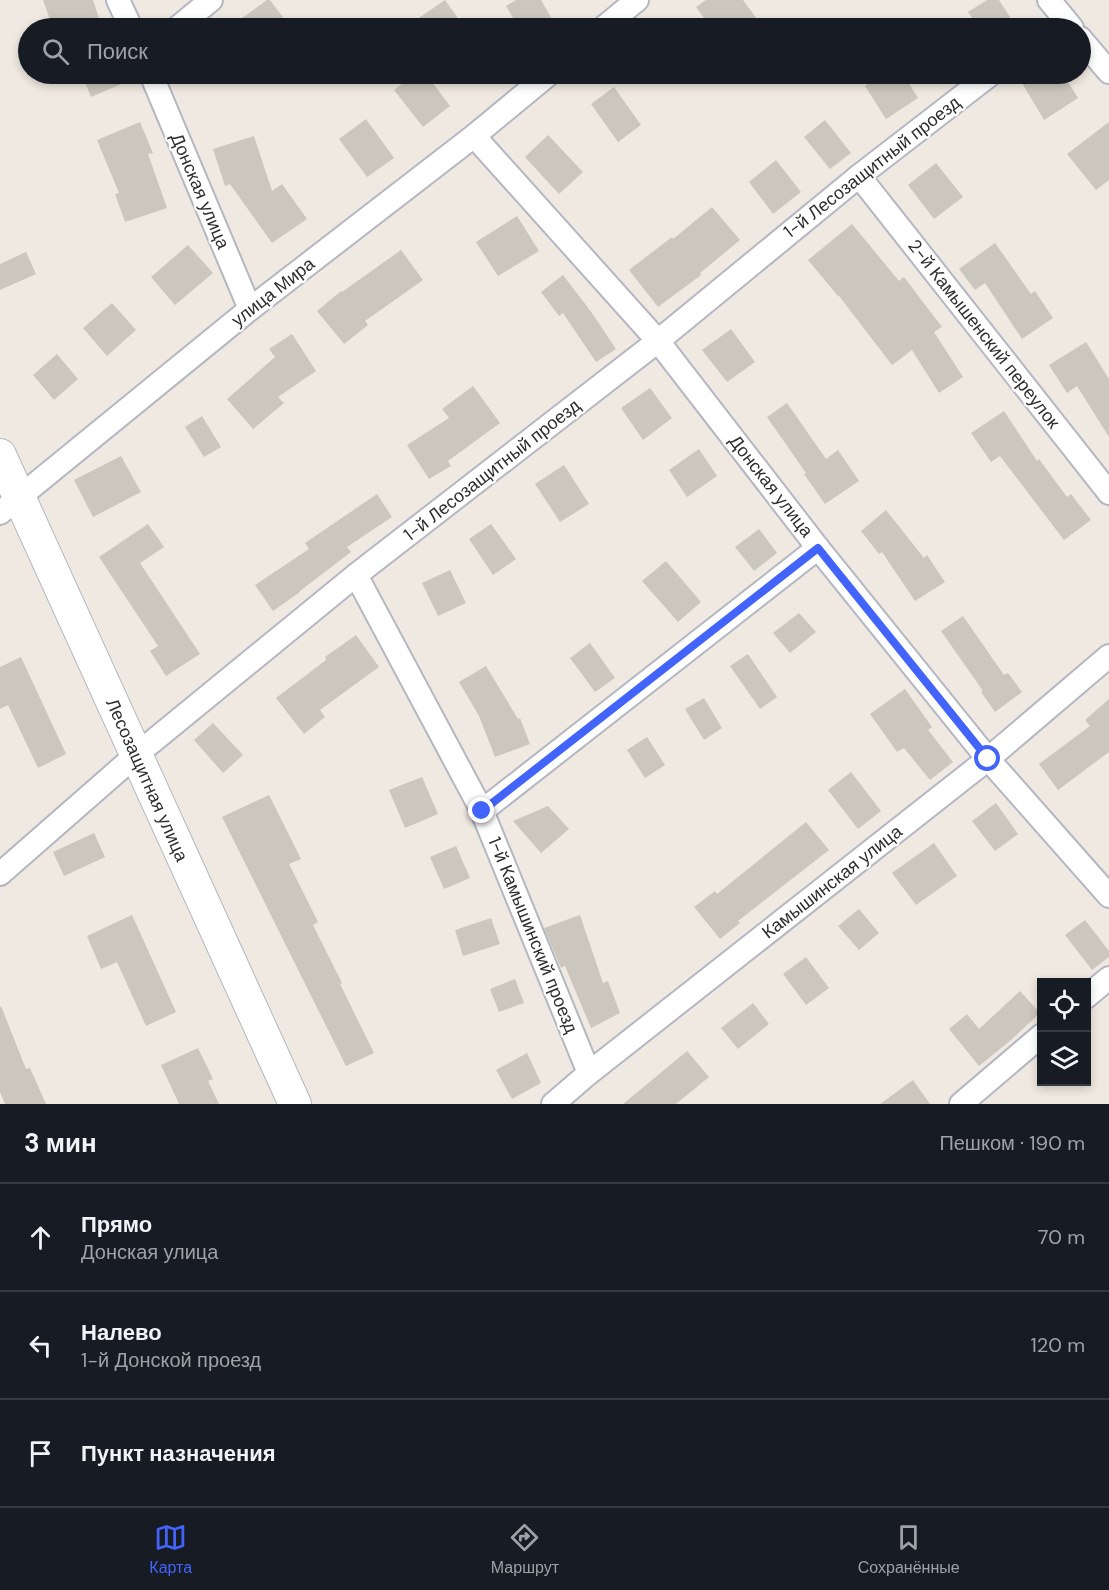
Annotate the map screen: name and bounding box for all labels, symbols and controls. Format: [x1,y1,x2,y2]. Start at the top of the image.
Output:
search box [18,18,1091,84]
icon: search [39,35,72,68]
text: Поиск [87,37,148,66]
street label: 1-й Лесозащитный проезд [779,90,966,244]
street label: Донская улица [165,129,236,253]
street label: 2-й Камышенский переулок [903,235,1065,434]
street label: улица Мира [226,251,320,332]
street label: 1-й Лесозащитный проезд [399,393,586,547]
street label: Донская улица [723,430,819,543]
street label: Лесозащитная улица [100,695,194,866]
route start [974,745,1000,771]
route end [468,797,494,823]
street label: Камышинская улица [757,819,908,944]
street label: 1-й Камышинский проезд [483,833,584,1037]
map controls [1037,978,1091,1086]
button: locate [1037,978,1091,1032]
button: layers [1037,1032,1091,1086]
text: 3 мин [24,1126,97,1160]
text: Пешком · 190 m [939,1130,1085,1156]
text: Прямо [81,1210,152,1239]
icon: ahead [24,1221,57,1254]
text: 70 m [1038,1224,1085,1250]
text: Донская улица [81,1239,218,1265]
text: Налево [81,1318,162,1347]
icon: left [24,1329,57,1362]
text: 120 m [1031,1332,1085,1358]
text: 1-й Донской проезд [81,1347,261,1373]
icon: arrive [24,1437,57,1470]
text: Пункт назначения [81,1439,276,1468]
tab: Карта [149,1521,192,1578]
tab: Маршрут [491,1521,559,1578]
tab: Сохранённые [858,1521,960,1578]

